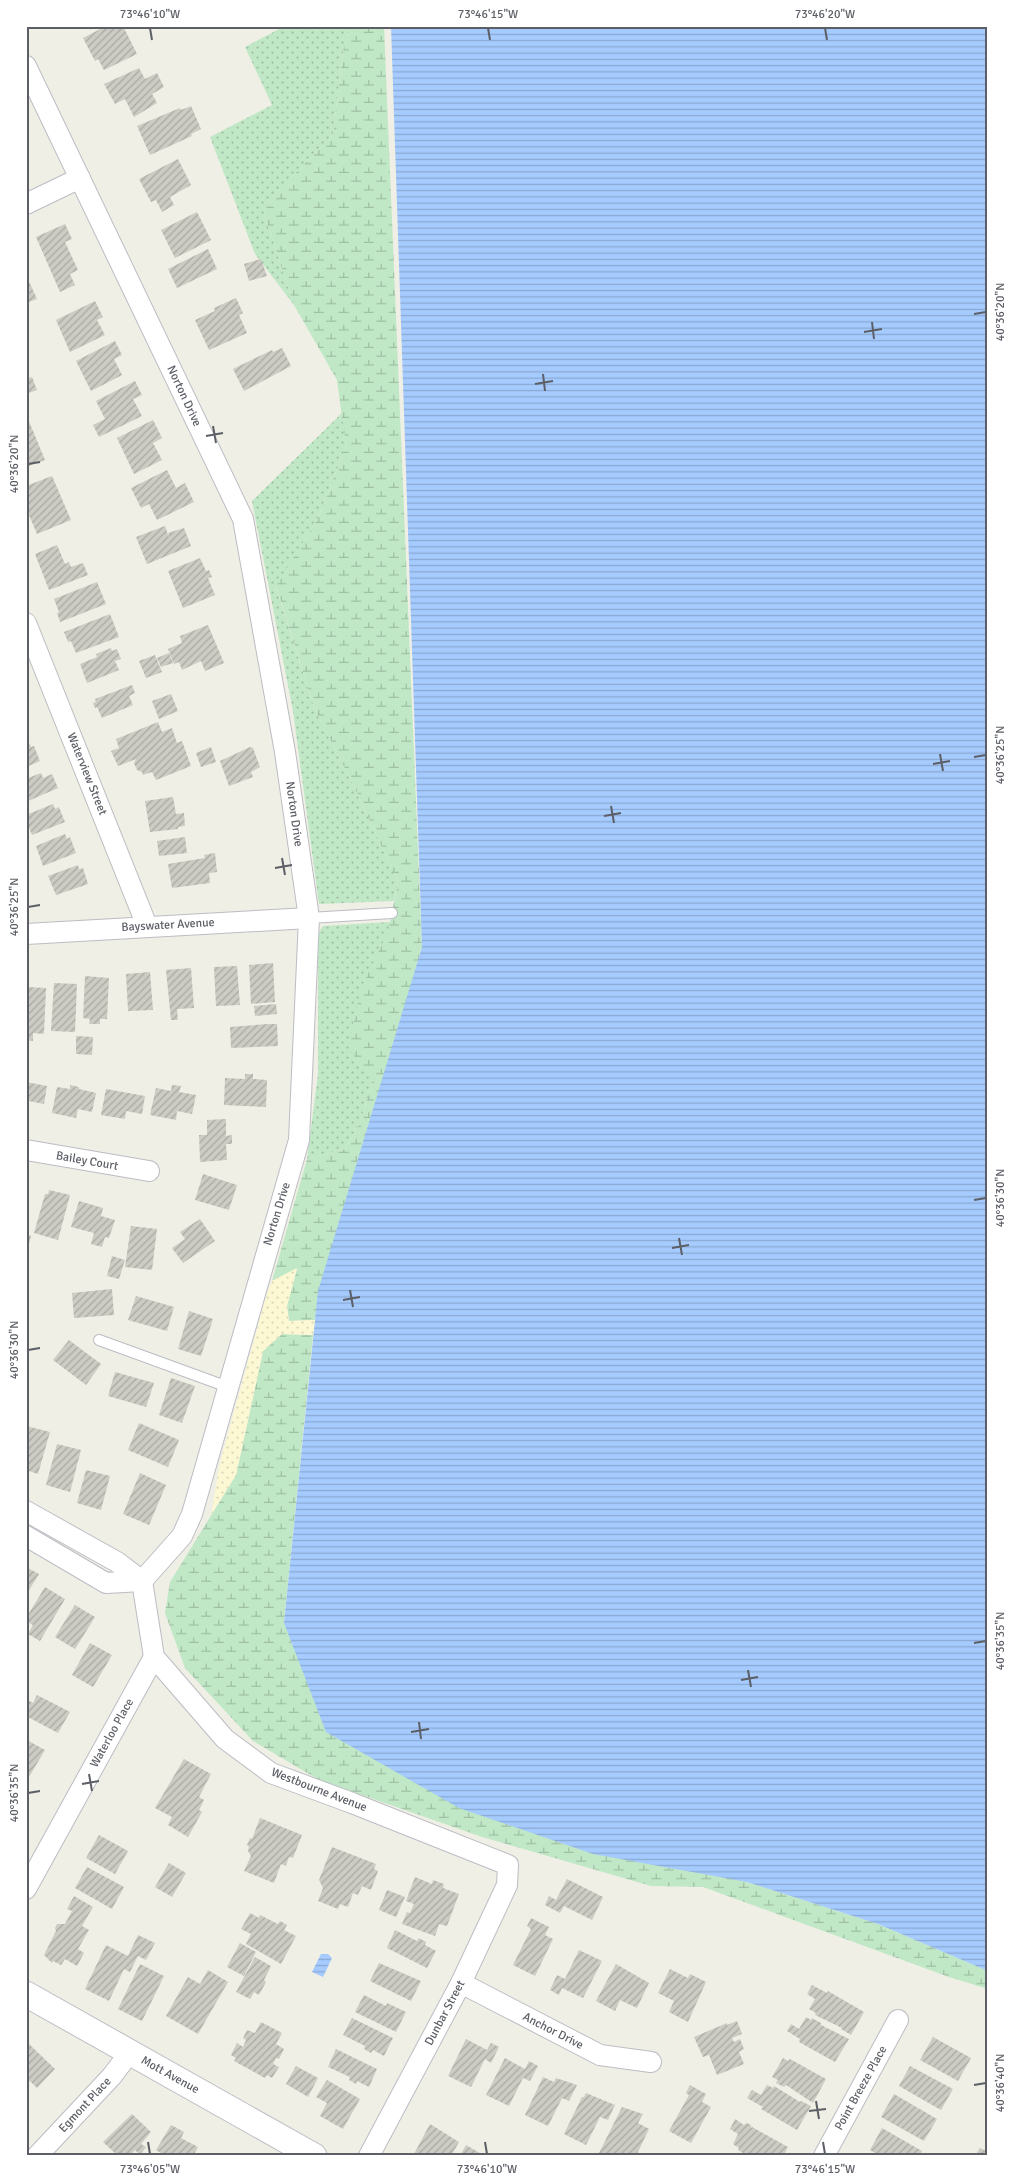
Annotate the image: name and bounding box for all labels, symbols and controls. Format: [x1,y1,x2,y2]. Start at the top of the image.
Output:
text: 73°46'10"W [120,7,180,22]
text: 73°46'15"W [458,7,518,22]
text: 73°46'20"W [795,7,855,22]
text: 40°36'20"N [993,283,1008,341]
street label: Norton Drive [163,363,205,429]
text: 40°36'20"N [7,435,22,493]
text: 40°36'25"N [993,726,1008,784]
street label: Waterview Street [64,731,110,817]
street label: Norton Drive [282,781,306,847]
text: 40°36'25"N [7,878,22,936]
street label: Bayswater Avenue [121,915,215,935]
street label: Bailey Court [55,1148,119,1174]
text: 40°36'30"N [993,1169,1008,1227]
street label: Norton Drive [260,1181,294,1247]
text: 40°36'30"N [7,1321,22,1379]
text: 40°36'35"N [993,1612,1008,1670]
street label: Waterloo Place [87,1696,137,1770]
text: 40°36'35"N [7,1764,22,1822]
street label: Westbourne Avenue [269,1765,369,1815]
street label: Dunbar Street [422,1978,468,2048]
street label: Anchor Drive [520,2009,586,2053]
street label: Point Breeze Place [832,2043,890,2133]
street label: Mott Avenue [138,2053,202,2097]
text: 40°36'40"N [993,2054,1008,2112]
street label: Egmont Place [56,2074,114,2136]
text: 73°46'05"W [120,2162,180,2177]
text: 73°46'10"W [457,2162,517,2177]
text: 73°46'15"W [795,2162,855,2177]

